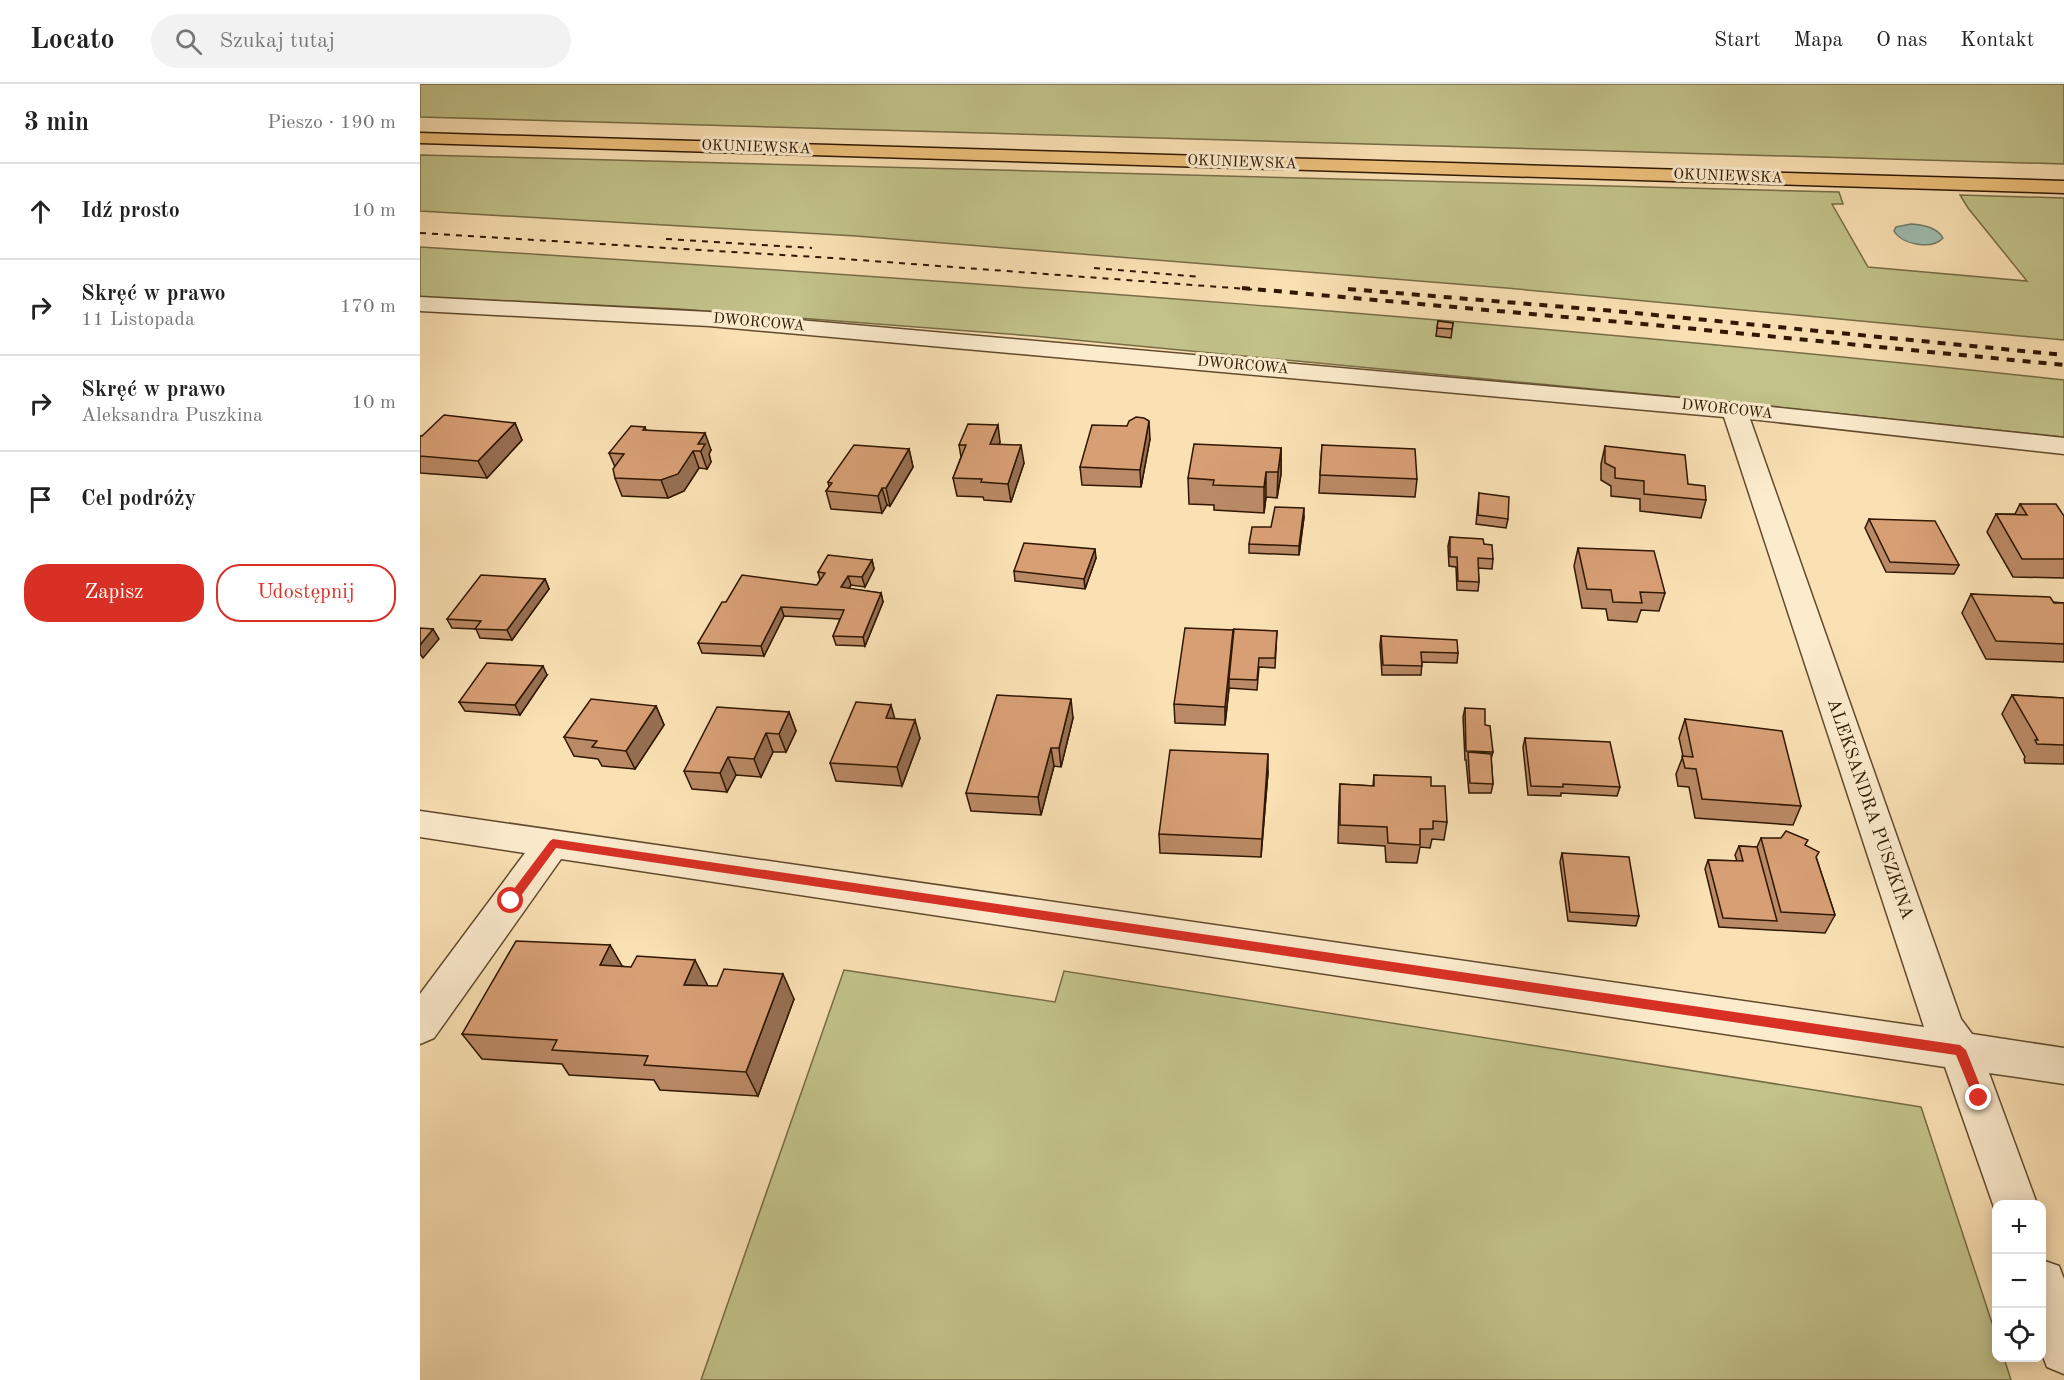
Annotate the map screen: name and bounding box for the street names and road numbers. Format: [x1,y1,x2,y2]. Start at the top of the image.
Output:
street label: OKUNIEWSKA [701,139,811,157]
street label: OKUNIEWSKA [1187,154,1297,172]
street label: OKUNIEWSKA [1673,168,1783,186]
street label: DWORCOWA [713,312,806,335]
street label: DWORCOWA [1197,355,1290,378]
street label: DWORCOWA [1680,398,1774,422]
street label: ALEKSANDRA PUSZKINA [1824,696,1916,922]

